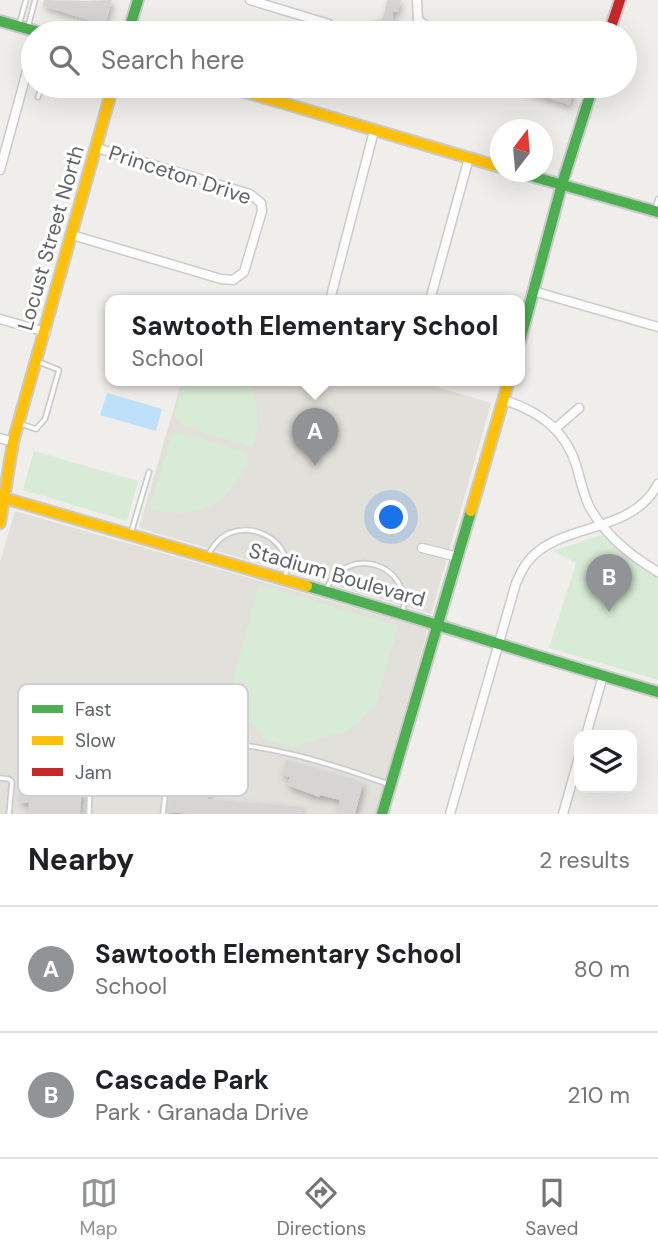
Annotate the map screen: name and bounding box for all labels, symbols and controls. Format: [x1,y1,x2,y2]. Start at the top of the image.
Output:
search box [21,21,637,98]
icon: search [45,41,83,79]
text: Search here [101,43,244,77]
north arrow [490,119,553,182]
street label: Princeton Drive [105,139,255,211]
street label: Locust Street North [11,142,91,334]
popup [105,295,525,386]
text: Sawtooth Elementary School [132,309,498,343]
text: School [132,343,204,373]
pin: A [292,408,338,466]
your location [374,500,408,534]
street label: Stadium Boulevard [246,536,428,614]
pin: B [586,554,632,612]
legend [18,684,248,796]
text: Fast [75,697,111,722]
text: Slow [75,728,116,753]
map controls [574,730,637,793]
button: layers [574,730,637,793]
text: Jam [75,760,112,785]
text: Nearby [28,840,134,879]
text: 2 results [539,845,630,875]
text: Sawtooth Elementary School [95,937,462,971]
text: A [43,954,59,984]
text: 80 m [574,954,630,984]
text: School [95,971,167,1001]
text: Cascade Park [95,1063,269,1097]
text: B [44,1080,58,1110]
text: 210 m [567,1080,630,1110]
text: Park · Granada Drive [95,1097,309,1127]
tab: Map [80,1174,118,1241]
tab: Directions [277,1174,366,1241]
tab: Saved [525,1174,578,1241]

